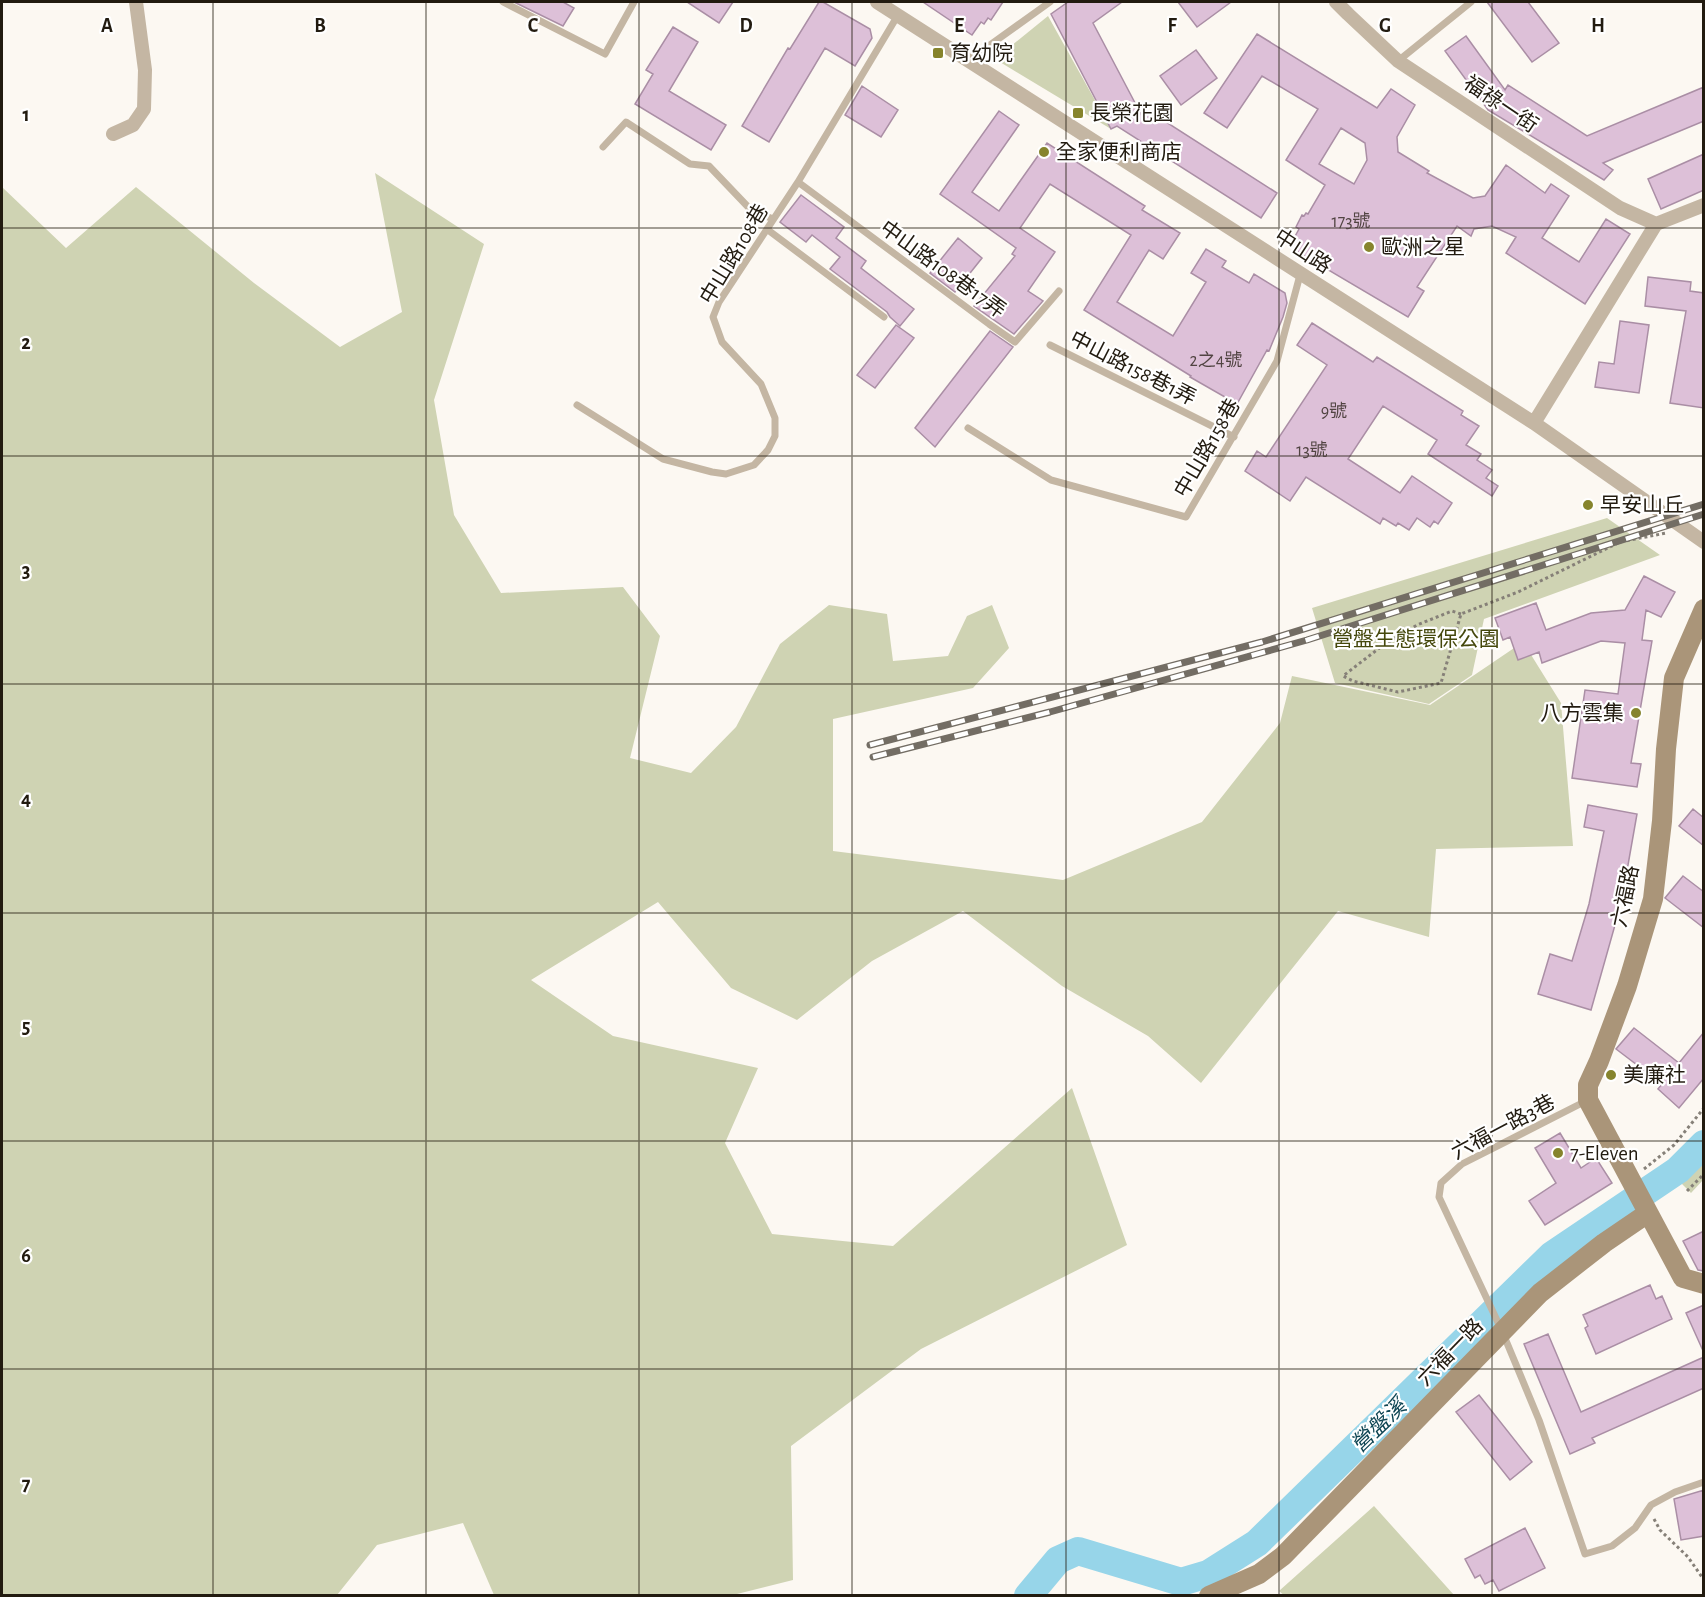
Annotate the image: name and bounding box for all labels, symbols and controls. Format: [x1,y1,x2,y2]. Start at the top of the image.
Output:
text: A [101,16,113,36]
text: B [314,16,326,36]
text: C [528,16,539,36]
text: D [739,16,753,36]
text: E [954,16,964,36]
text: F [1167,16,1177,36]
text: G [1379,16,1391,36]
text: H [1591,16,1605,36]
place label: 育幼院 [950,42,1013,64]
marker: 育幼院 [931,46,945,60]
street label: 福祿一街 [1460,71,1542,137]
place label: 長榮花園 [1090,102,1174,124]
text: 1 [22,105,30,125]
marker: 長榮花園 [1071,106,1085,120]
place label: 全家便利商店 [1056,141,1182,163]
marker: 全家便利商店 [1037,145,1051,159]
street label: 中山路108巷 [696,200,772,308]
house number: 173號 [1331,211,1371,231]
street label: 中山路108巷17弄 [876,216,1010,322]
street label: 中山路 [1271,225,1335,277]
place label: 歐洲之星 [1381,236,1465,258]
marker: 歐洲之星 [1362,240,1376,254]
street label: 中山路158巷1弄 [1066,327,1200,409]
text: 2 [21,333,31,353]
house number: 2之4號 [1190,350,1242,370]
street label: 中山路158巷 [1170,395,1244,501]
house number: 9號 [1321,401,1347,421]
house number: 13號 [1296,440,1328,460]
place label: 早安山丘 [1600,494,1684,516]
marker: 早安山丘 [1581,498,1595,512]
text: 3 [22,561,30,581]
park label: 營盤生態環保公園 [1332,628,1500,650]
place label: 八方雲集 [1540,702,1624,724]
marker: 八方雲集 [1629,706,1643,720]
text: 4 [21,789,31,809]
street label: 六福路 [1608,863,1642,929]
text: 5 [22,1017,30,1037]
place label: 美廉社 [1623,1064,1686,1086]
marker: 美廉社 [1604,1068,1618,1082]
street label: 六福一路3巷 [1448,1091,1558,1163]
place label: 7-Eleven [1570,1143,1639,1164]
marker: 7-Eleven [1551,1146,1565,1160]
text: 6 [21,1246,31,1266]
street label: 六福一路 [1413,1314,1487,1390]
water label: 營盤溪 [1347,1392,1412,1457]
text: 7 [22,1474,31,1494]

